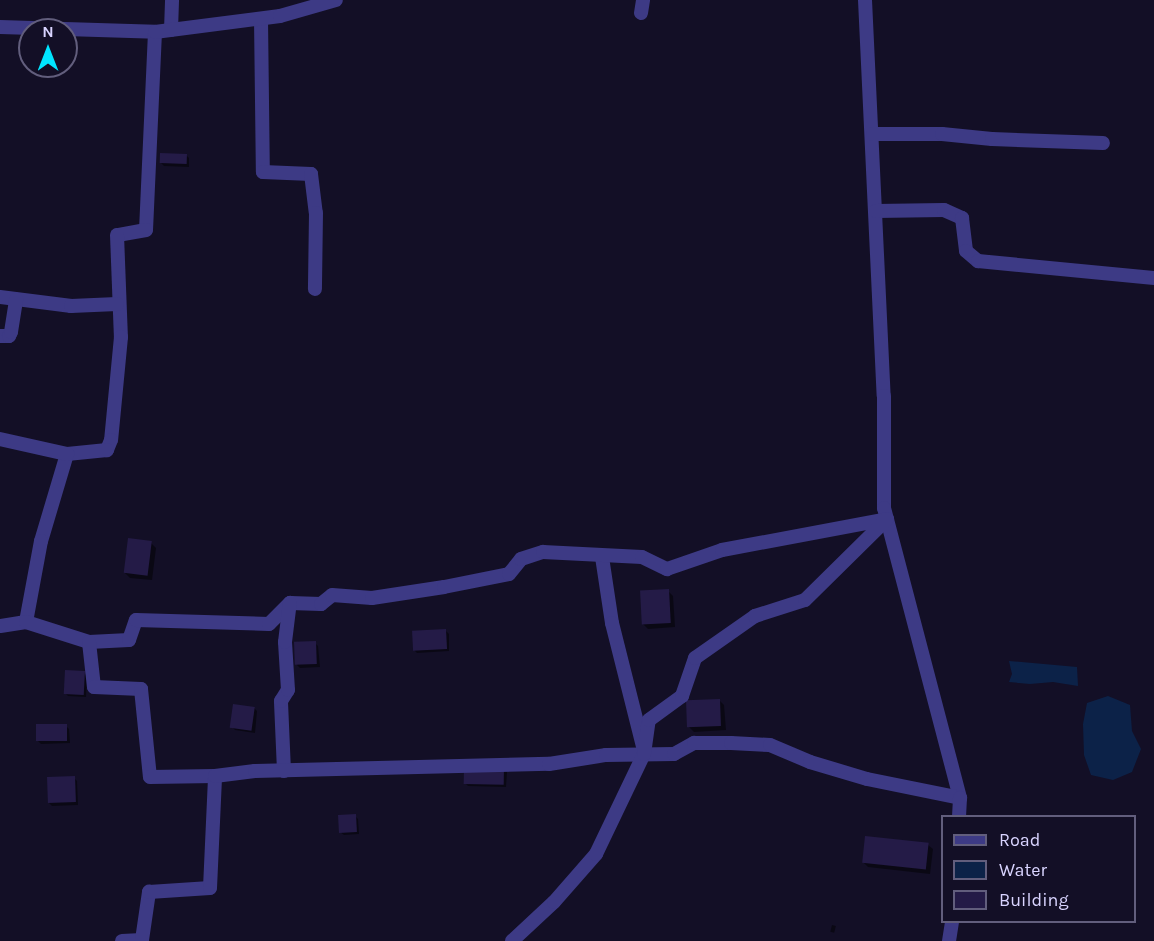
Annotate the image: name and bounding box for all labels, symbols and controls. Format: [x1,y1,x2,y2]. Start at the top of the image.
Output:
north arrow [18,18,78,78]
text: N [42,22,54,41]
legend [941,815,1136,923]
text: Road [999,829,1040,851]
text: Water [999,859,1047,881]
text: Building [999,889,1069,911]

